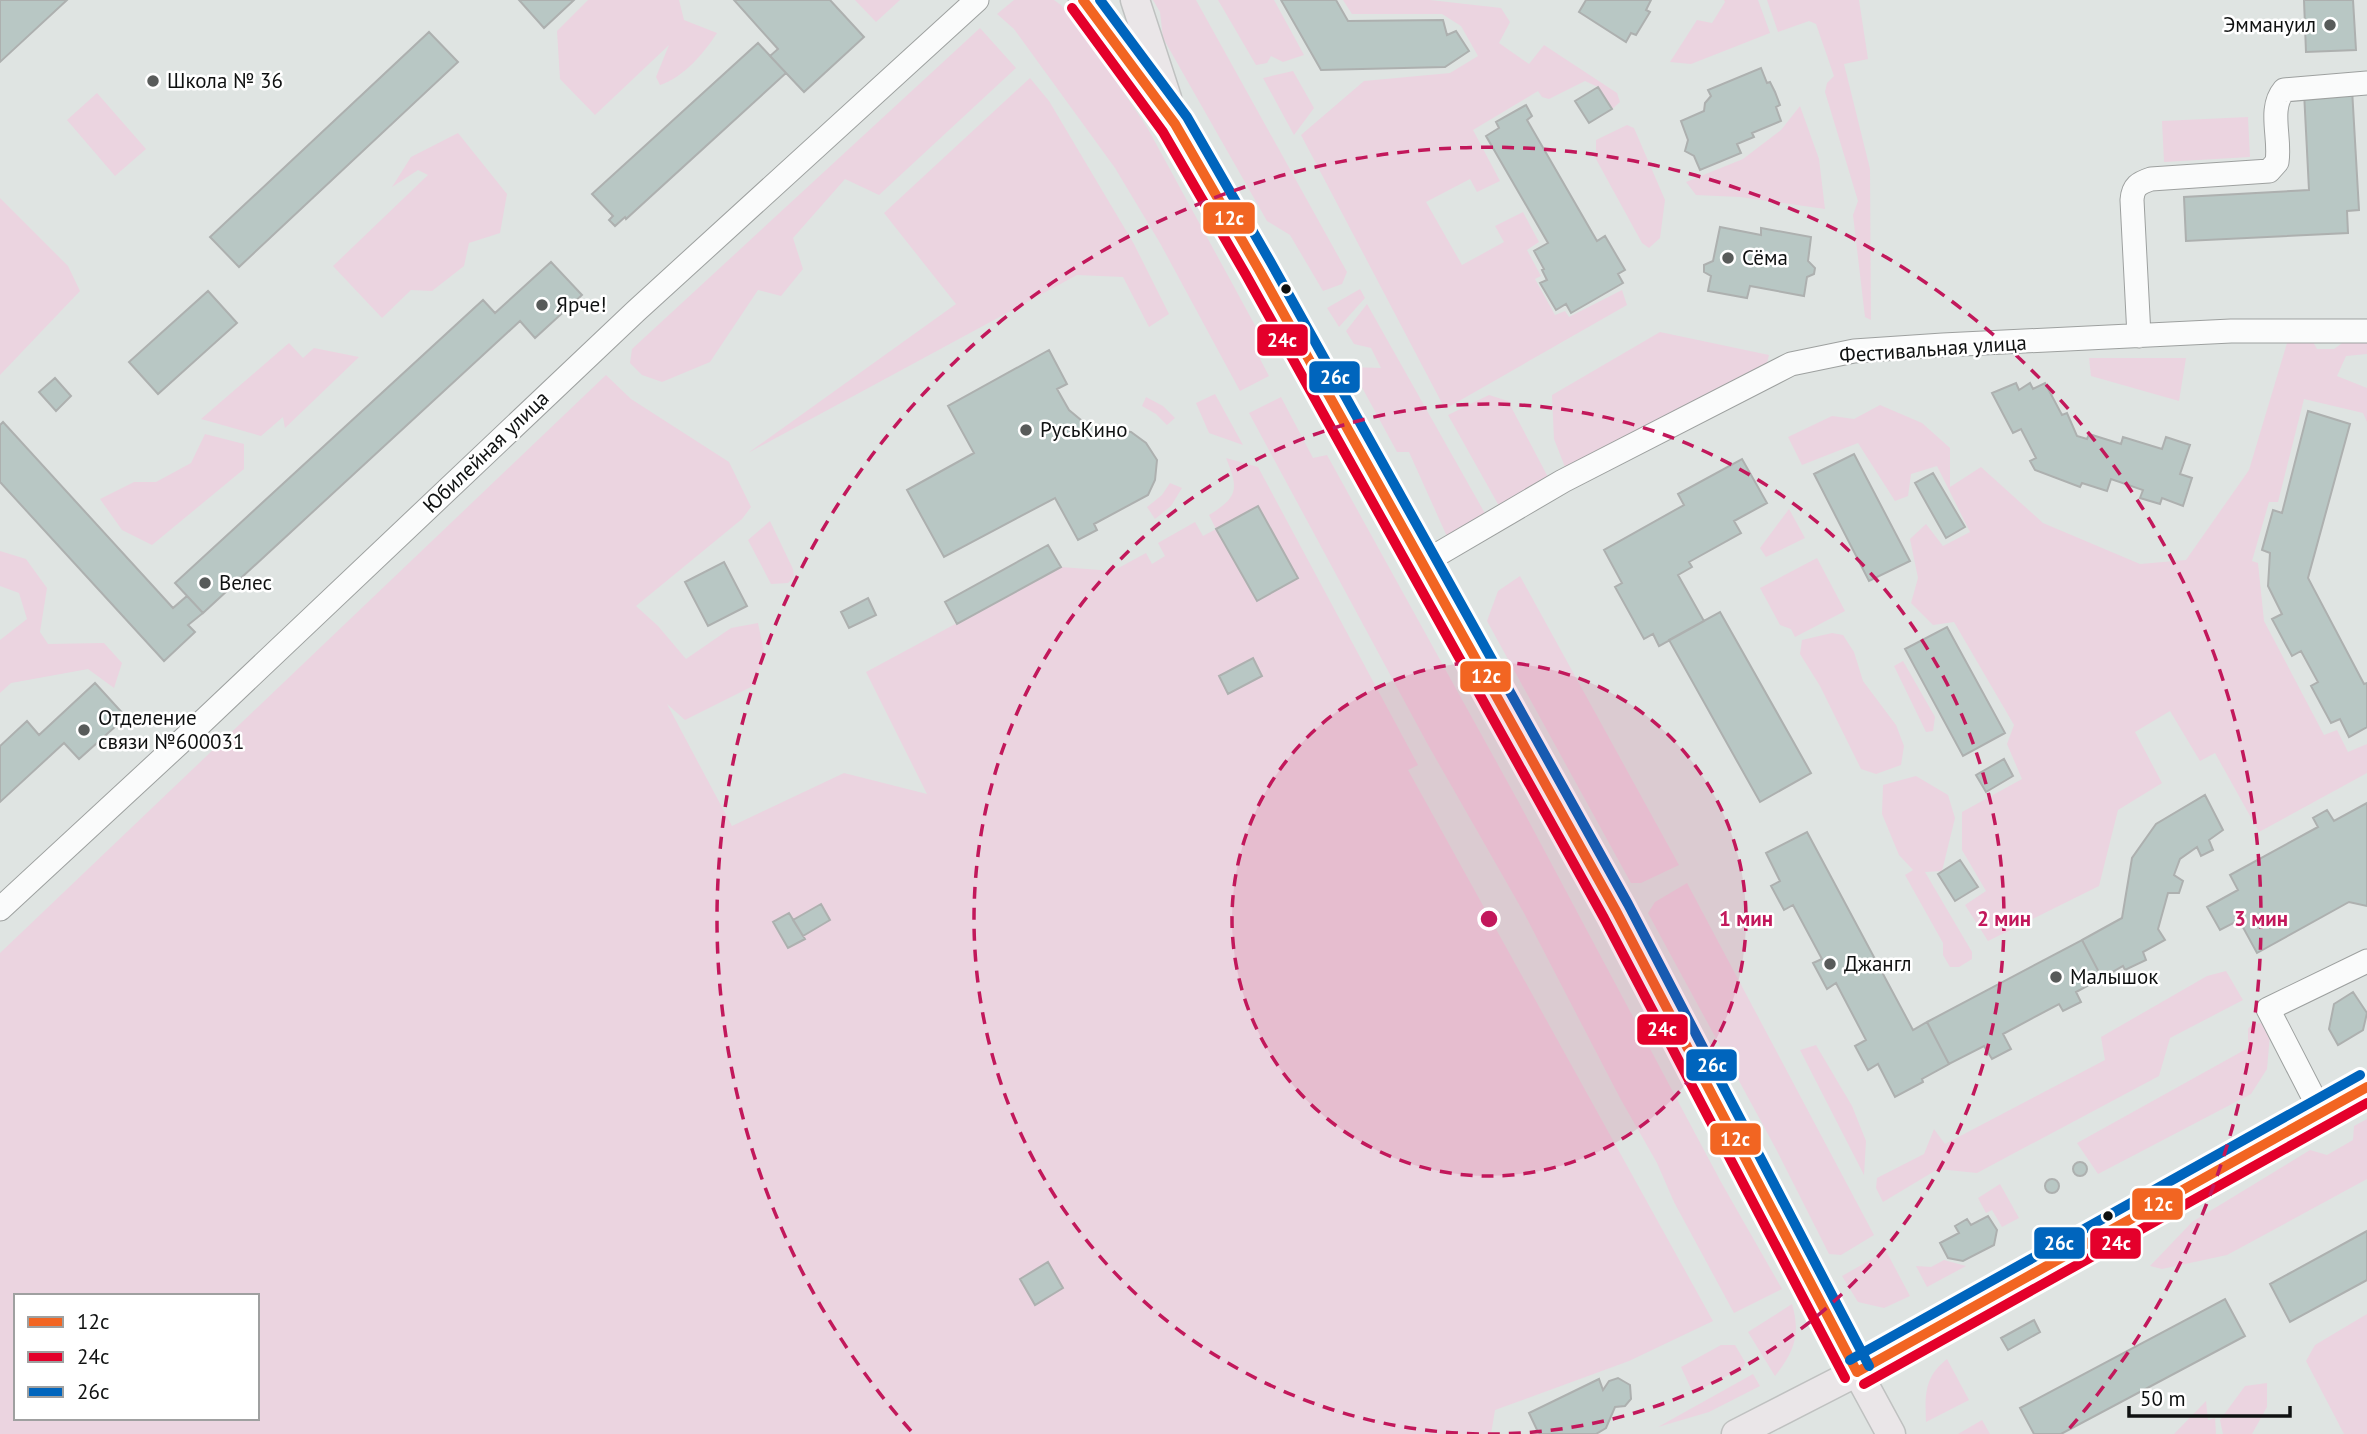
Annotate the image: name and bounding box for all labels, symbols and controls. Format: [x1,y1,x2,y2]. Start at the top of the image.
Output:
place label: Эммануил [2223,11,2316,38]
marker: Эммануил [2322,17,2338,33]
place label: Школа № 36 [167,67,283,94]
marker: Школа № 36 [145,73,161,89]
line badge: 12с [1202,201,1256,235]
text: 12с [1214,206,1244,230]
place label: Сёма [1742,244,1788,271]
marker: Сёма [1720,250,1736,266]
unlabelled marker [1279,282,1293,296]
place label: Ярче! [556,291,607,318]
marker: Ярче! [534,297,550,313]
line badge: 24с [1256,323,1309,357]
text: 24с [1267,328,1297,352]
street label: Фестивальная улица [1838,328,2028,369]
line badge: 26c [1308,360,1361,394]
text: 26c [1320,365,1350,389]
street label: Юбилейная улица [417,385,554,519]
place label: РусьКино [1040,416,1128,443]
marker: РусьКино [1018,422,1034,438]
place label: Велес [219,569,272,596]
marker: Велес [197,575,213,591]
line badge: 12с [1459,660,1512,693]
text: 12с [1471,664,1501,688]
place label: Отделение связи №600031 [98,704,244,755]
marker: Отделение связи №600031 [76,722,92,738]
text: 1 мин [1719,905,1773,932]
text: 2 мин [1977,905,2031,932]
text: 3 мин [2234,905,2288,932]
centre of rings [1477,907,1501,931]
place label: Джангл [1844,950,1912,977]
marker: Джангл [1822,956,1838,972]
place label: Малышок [2070,963,2158,990]
marker: Малышок [2048,969,2064,985]
line badge: 24с [1636,1013,1689,1046]
text: 24с [1647,1017,1677,1041]
line badge: 26c [1685,1048,1738,1082]
text: 26c [1697,1053,1727,1077]
line badge: 12с [1709,1122,1762,1156]
text: 12с [1720,1127,1750,1151]
line badge: 12с [2131,1187,2184,1221]
text: 12с [2143,1192,2173,1216]
unlabelled marker [2101,1209,2115,1223]
line badge: 26c [2033,1226,2086,1260]
line badge: 24с [2089,1227,2142,1260]
text: 26c [2044,1231,2074,1255]
text: 24с [2101,1231,2131,1255]
legend [14,1294,259,1420]
text: 12с [77,1308,109,1335]
text: 24с [77,1343,109,1370]
scale bar [2129,1374,2290,1418]
text: 26c [77,1378,109,1405]
text: 50 m [2140,1385,2186,1412]

